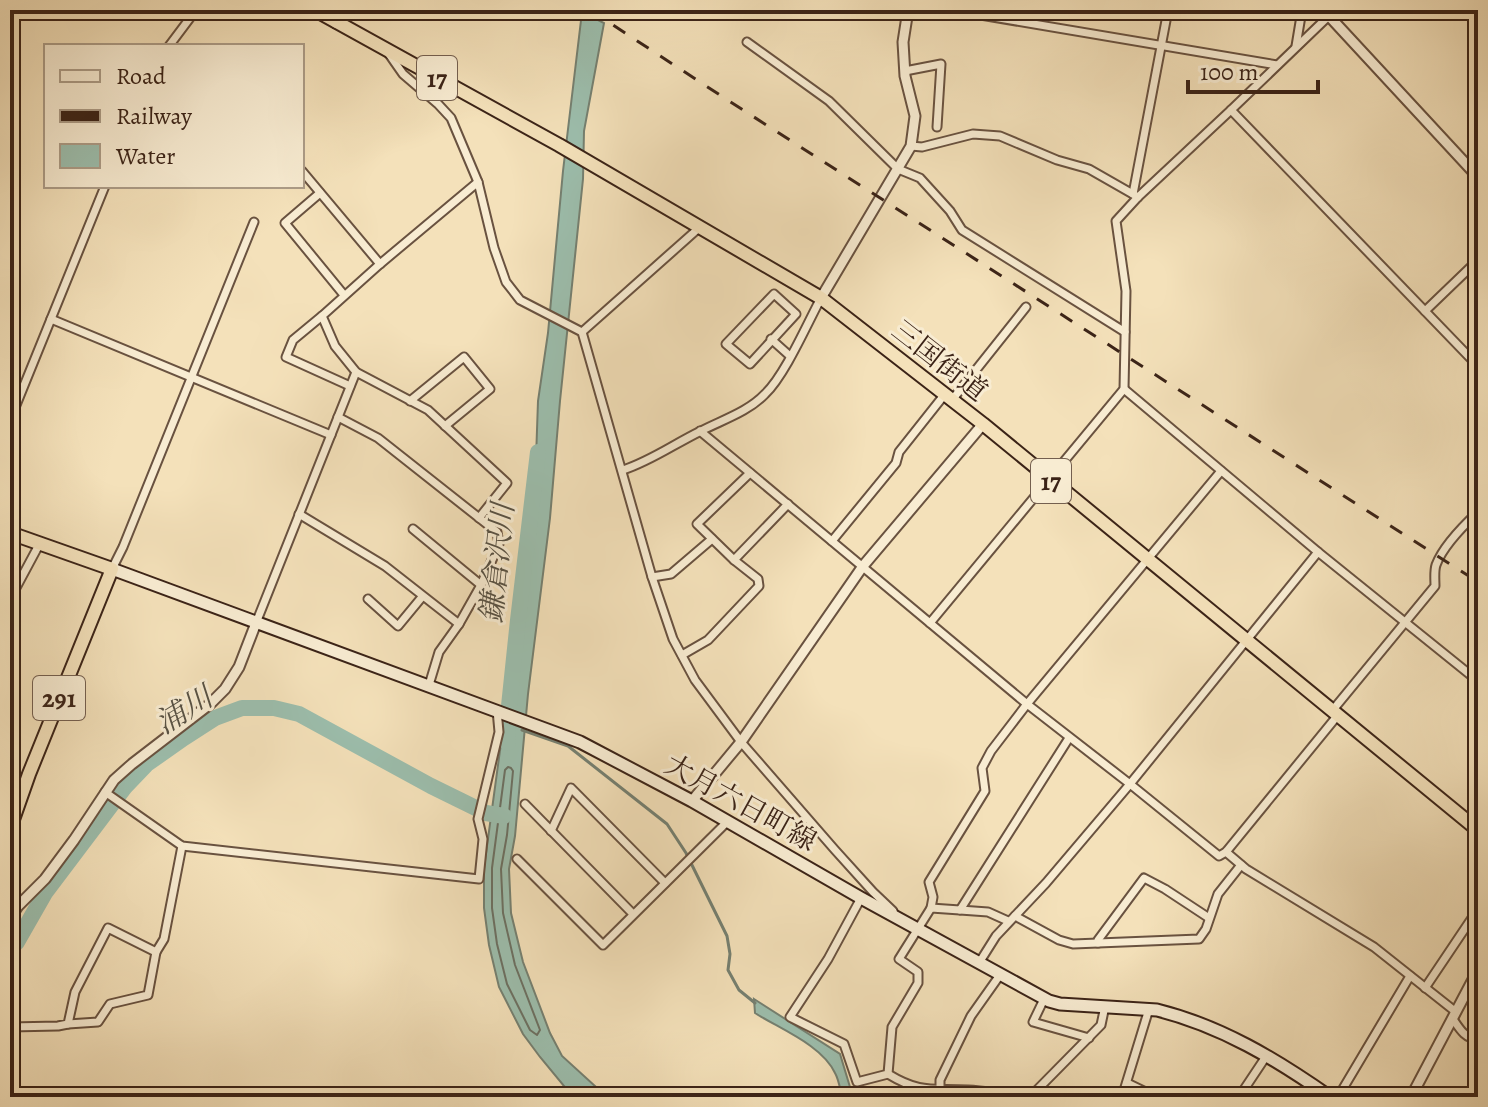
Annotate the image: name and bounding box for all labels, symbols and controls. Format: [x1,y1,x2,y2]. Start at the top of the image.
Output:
legend [44,44,304,188]
scale bar [1188,44,1318,94]
road number: 17 [417,56,457,100]
text: 100 m [1200,56,1259,88]
text: Road [116,60,166,92]
text: Railway [116,100,192,132]
text: Water [115,140,176,172]
street label: 三国街道 [884,311,995,410]
road number: 17 [1031,459,1071,503]
water label: 鎌倉沢川 [471,498,523,625]
road number: 291 [33,676,85,720]
water label: 浦川 [148,676,223,743]
street label: 大月六日町線 [658,746,823,860]

